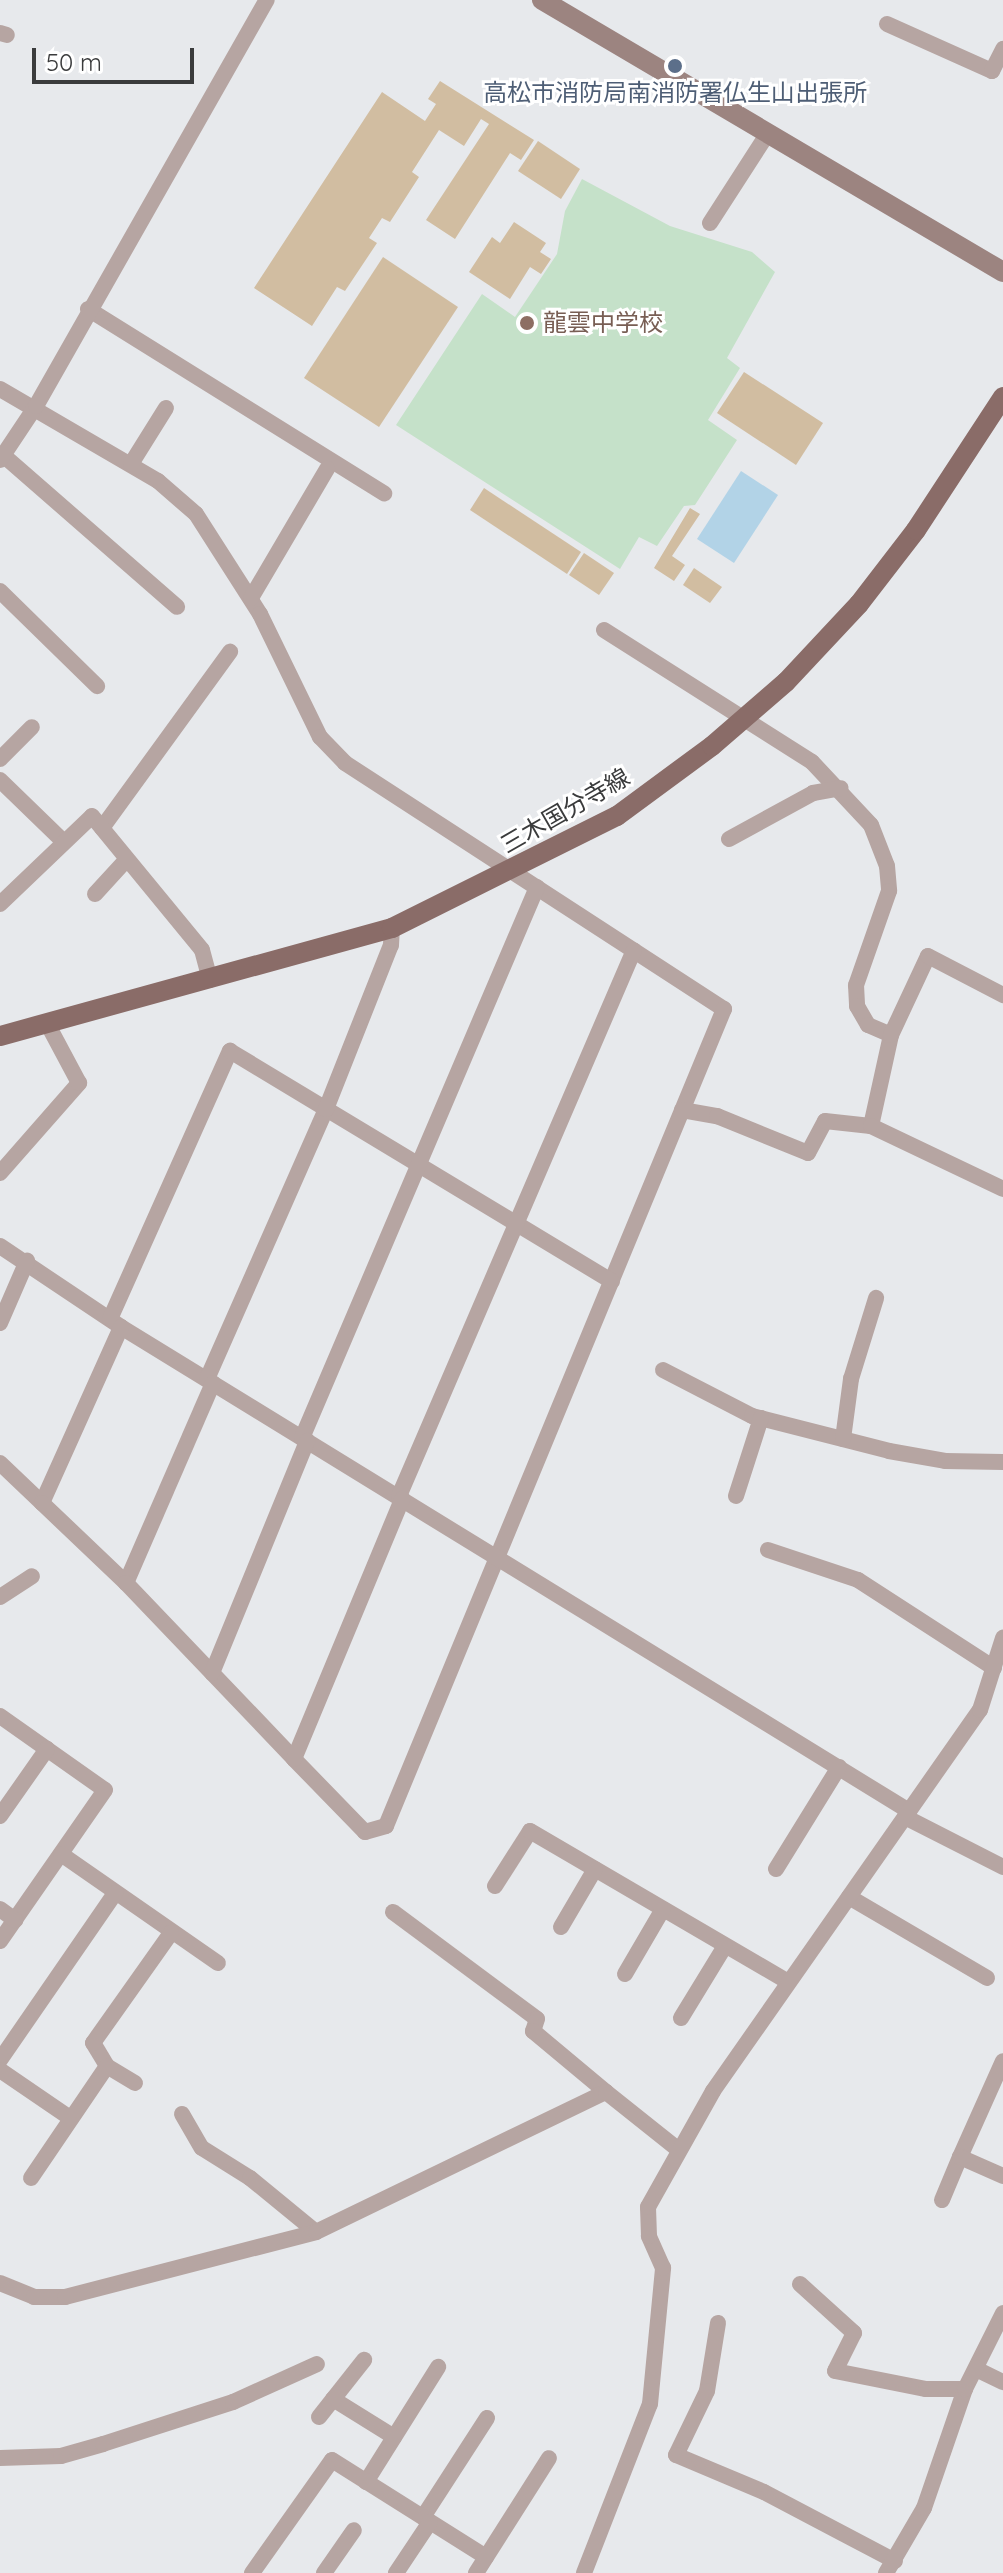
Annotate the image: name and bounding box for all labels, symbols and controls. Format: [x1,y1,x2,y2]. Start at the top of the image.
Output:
scale bar [36,32,198,82]
text: 50 m [46,47,102,77]
marker: 高松市消防局南消防署仏生山出張所 [666,57,684,75]
place label: 高松市消防局南消防署仏生山出張所 [483,79,867,107]
place label: 龍雲中学校 [543,309,663,337]
marker: 龍雲中学校 [518,314,536,332]
street label: 三木国分寺線 [495,763,635,859]

